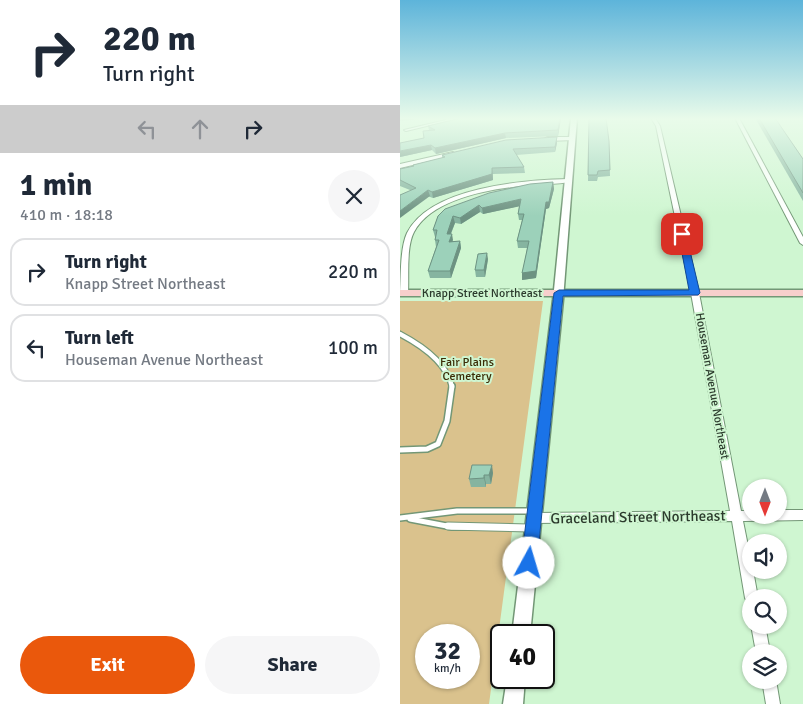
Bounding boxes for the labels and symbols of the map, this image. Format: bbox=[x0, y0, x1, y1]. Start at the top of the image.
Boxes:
pin bbox=[661, 213, 703, 255]
street label: Knapp Street Northeast bbox=[422, 286, 542, 301]
street label: Houseman Avenue Northeast bbox=[692, 312, 732, 460]
park label: Fair Plains Cemetery bbox=[440, 355, 494, 384]
north arrow bbox=[742, 479, 788, 524]
street label: Graceland Street Northeast bbox=[550, 506, 726, 528]
position arrow bbox=[502, 536, 554, 588]
speed limit sign: 40 bbox=[490, 624, 555, 689]

